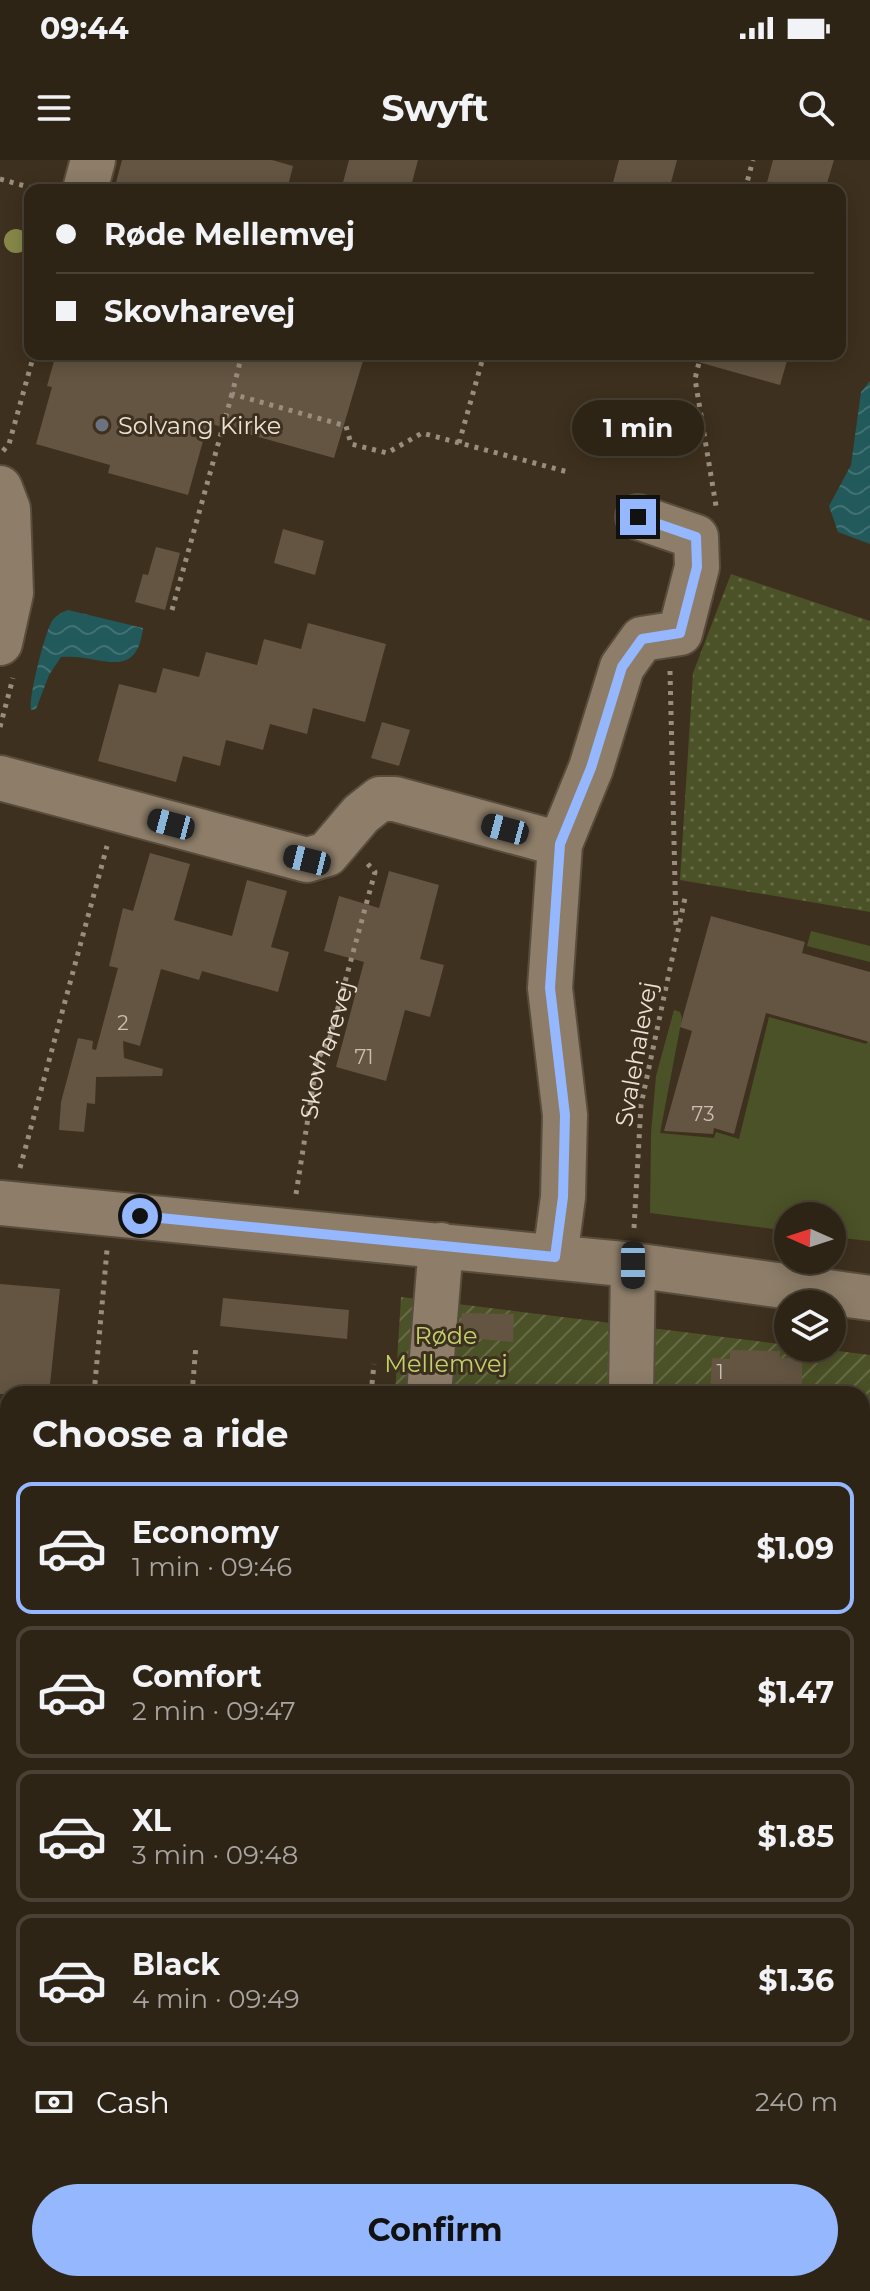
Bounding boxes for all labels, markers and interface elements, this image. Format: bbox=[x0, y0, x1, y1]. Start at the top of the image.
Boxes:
text: 09:44 bbox=[40, 10, 129, 47]
icon: menu bbox=[32, 86, 76, 130]
text: Swyft bbox=[382, 86, 488, 130]
icon: search bbox=[794, 86, 838, 130]
text: Røde Mellemvej bbox=[104, 216, 355, 253]
text: Skovharevej bbox=[104, 293, 295, 330]
callout: 1 min bbox=[572, 401, 704, 457]
place label: Solvang Kirke bbox=[118, 411, 281, 440]
text: 1 min bbox=[603, 412, 673, 444]
marker: Solvang Kirke bbox=[93, 416, 111, 434]
route end bbox=[620, 499, 656, 535]
car bbox=[145, 806, 197, 842]
car bbox=[479, 811, 531, 847]
car bbox=[281, 843, 333, 877]
street label: Skovharevej bbox=[294, 977, 359, 1121]
street label: Svalehalevej bbox=[609, 979, 663, 1129]
house number: 2 bbox=[117, 1011, 129, 1035]
house number: 71 bbox=[354, 1045, 374, 1069]
house number: 73 bbox=[692, 1102, 714, 1126]
route start bbox=[122, 1198, 158, 1234]
north arrow bbox=[774, 1202, 846, 1274]
map controls bbox=[774, 1202, 846, 1362]
car bbox=[621, 1241, 645, 1289]
button: layers bbox=[774, 1290, 846, 1362]
park label: Røde Mellemvej bbox=[384, 1321, 508, 1378]
house number: 1 bbox=[716, 1360, 724, 1384]
text: Choose a ride bbox=[32, 1412, 289, 1456]
icon: car bbox=[36, 1512, 108, 1584]
text: Economy bbox=[132, 1514, 279, 1551]
text: $1.09 bbox=[756, 1530, 834, 1567]
text: 1 min · 09:46 bbox=[132, 1551, 292, 1583]
icon: car bbox=[36, 1656, 108, 1728]
text: Comfort bbox=[132, 1658, 262, 1695]
text: $1.47 bbox=[758, 1674, 834, 1711]
text: 2 min · 09:47 bbox=[132, 1695, 296, 1727]
icon: car bbox=[36, 1800, 108, 1872]
text: XL bbox=[132, 1802, 171, 1839]
text: $1.85 bbox=[758, 1818, 834, 1855]
text: 3 min · 09:48 bbox=[132, 1839, 298, 1871]
icon: car bbox=[36, 1944, 108, 2016]
text: Black bbox=[132, 1946, 220, 1983]
text: $1.36 bbox=[758, 1962, 834, 1999]
text: 4 min · 09:49 bbox=[132, 1983, 300, 2015]
icon: cash bbox=[32, 2080, 76, 2124]
text: Cash bbox=[96, 2084, 170, 2121]
text: 240 m bbox=[755, 2086, 838, 2118]
button: Confirm bbox=[32, 2184, 838, 2276]

